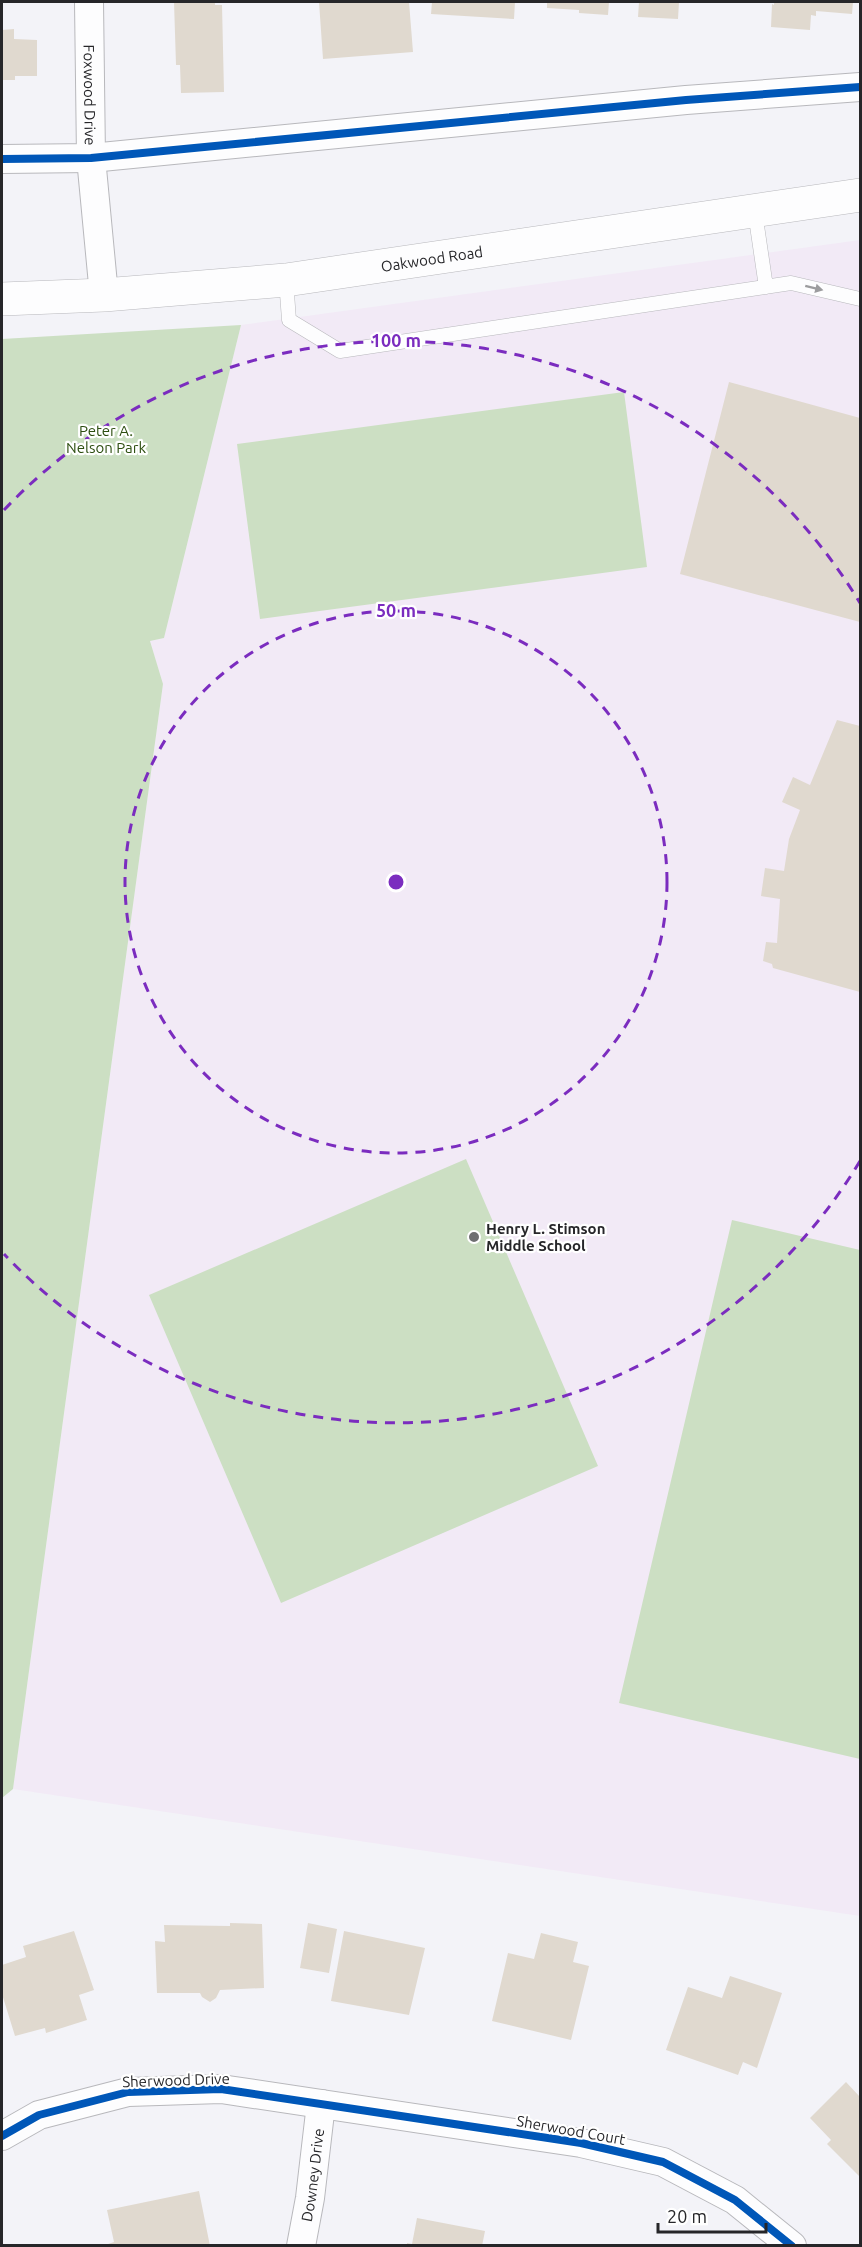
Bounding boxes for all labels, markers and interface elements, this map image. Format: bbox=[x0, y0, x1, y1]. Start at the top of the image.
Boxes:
street label: Foxwood Drive bbox=[81, 44, 99, 146]
street label: Oakwood Road bbox=[380, 242, 484, 274]
one-way arrow bbox=[804, 283, 823, 293]
text: 100 m bbox=[371, 330, 421, 350]
park label: Peter A. Nelson Park bbox=[66, 422, 146, 456]
text: 50 m bbox=[376, 600, 416, 620]
centre of rings bbox=[386, 872, 406, 892]
place label: Henry L. Stimson Middle School bbox=[486, 1220, 605, 1254]
marker: Henry L. Stimson Middle School bbox=[467, 1230, 481, 1244]
street label: Sherwood Drive bbox=[122, 2070, 230, 2090]
street label: Sherwood Court bbox=[515, 2112, 627, 2148]
street label: Downey Drive bbox=[297, 2127, 327, 2223]
scale bar bbox=[658, 2196, 766, 2234]
text: 20 m bbox=[667, 2206, 707, 2226]

